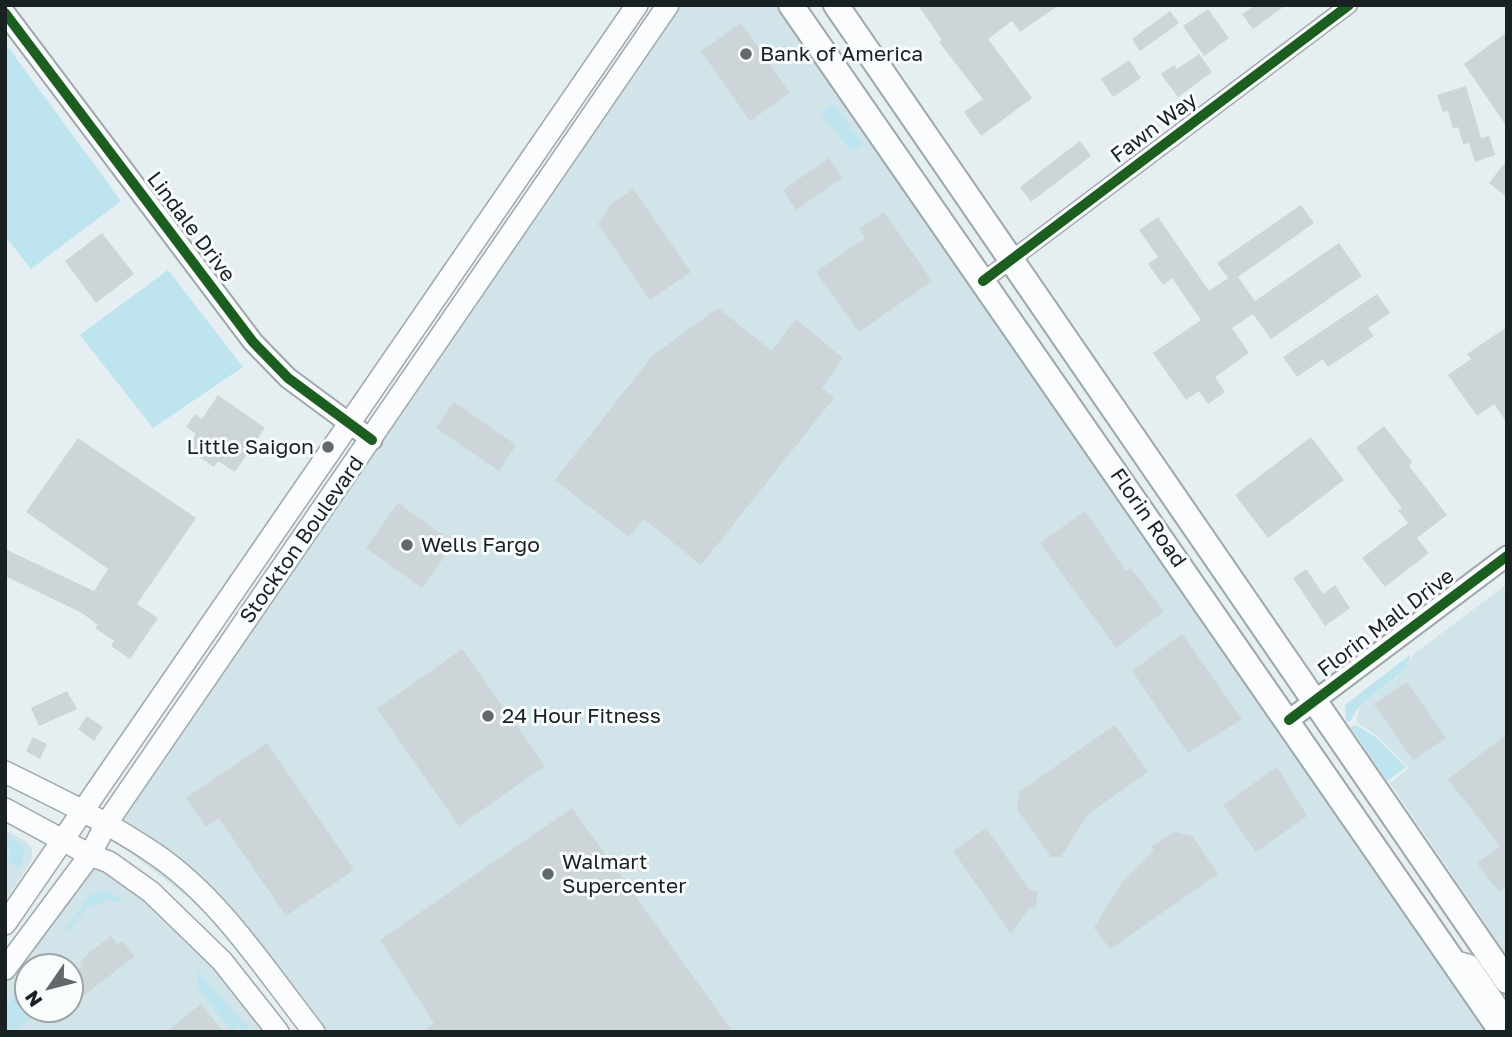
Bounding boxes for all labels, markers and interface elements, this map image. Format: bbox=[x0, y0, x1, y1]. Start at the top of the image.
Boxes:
place label: Bank of America bbox=[760, 41, 923, 67]
marker: Bank of America bbox=[738, 46, 754, 62]
street label: Fawn Way bbox=[1106, 87, 1202, 169]
street label: Lindale Drive bbox=[141, 167, 241, 287]
place label: Little Saigon bbox=[187, 434, 314, 460]
marker: Little Saigon bbox=[320, 439, 336, 455]
street label: Stockton Boulevard bbox=[235, 451, 369, 629]
street label: Florin Road bbox=[1105, 464, 1191, 572]
place label: Wells Fargo bbox=[421, 532, 540, 558]
marker: Wells Fargo bbox=[399, 537, 415, 553]
street label: Florin Mall Drive bbox=[1313, 564, 1459, 682]
place label: 24 Hour Fitness bbox=[502, 703, 661, 729]
marker: 24 Hour Fitness bbox=[480, 708, 496, 724]
place label: Walmart Supercenter bbox=[562, 849, 686, 899]
marker: Walmart Supercenter bbox=[540, 866, 556, 882]
north arrow bbox=[14, 953, 84, 1023]
text: N bbox=[19, 987, 47, 1012]

